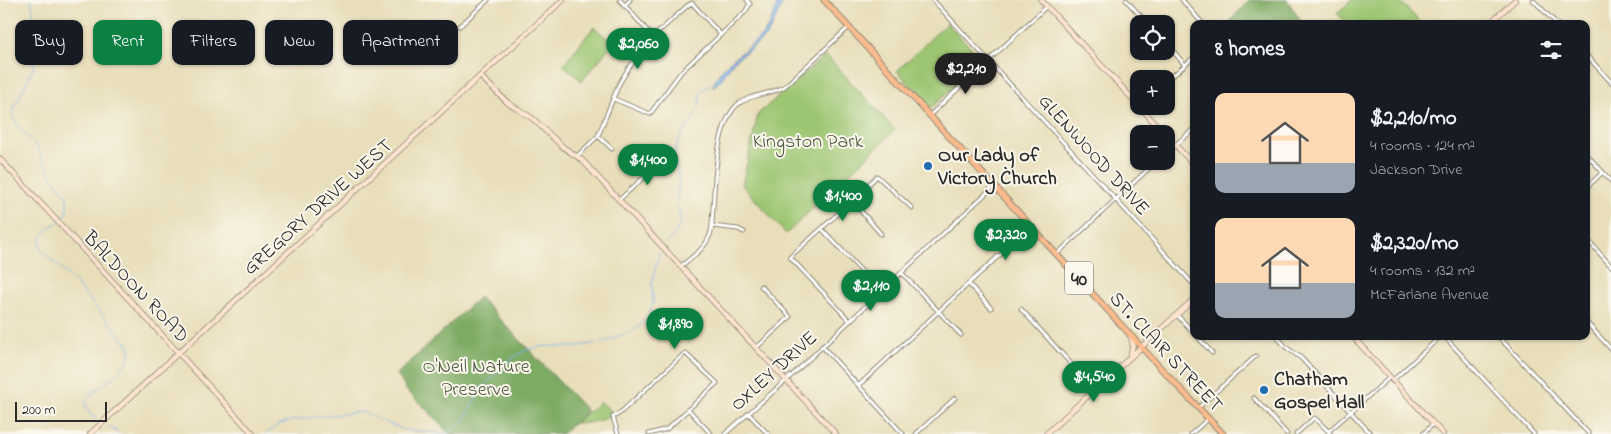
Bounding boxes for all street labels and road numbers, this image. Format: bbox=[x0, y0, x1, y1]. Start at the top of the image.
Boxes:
street label: GLENWOOD DRIVE bbox=[1031, 88, 1156, 223]
street label: GREGORY DRIVE WEST bbox=[237, 133, 400, 283]
street label: BALDOON ROAD bbox=[75, 224, 195, 350]
road number: 40 bbox=[1065, 262, 1093, 294]
street label: ST. CLAIR STREET bbox=[1101, 286, 1229, 420]
street label: OXLEY DRIVE bbox=[725, 325, 825, 419]

